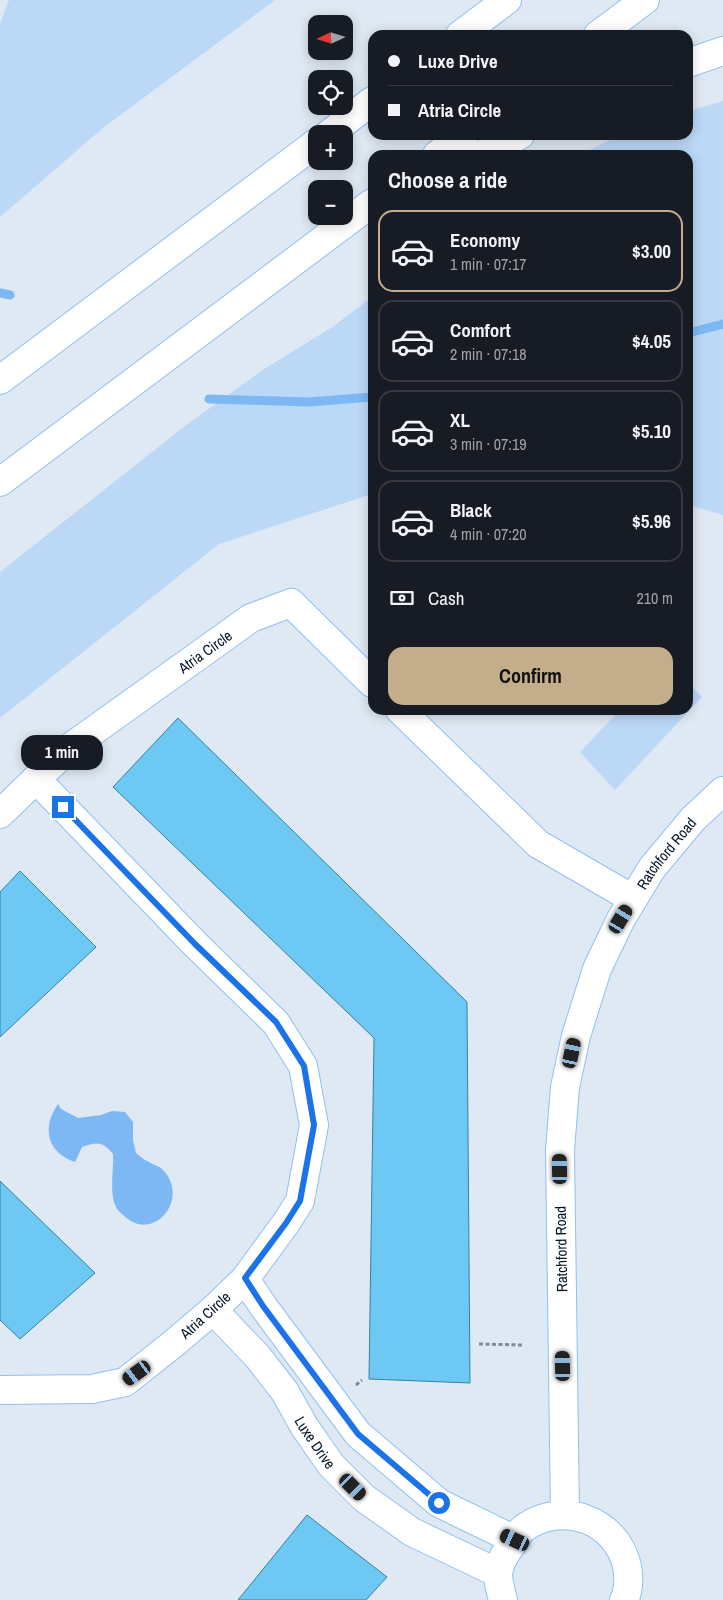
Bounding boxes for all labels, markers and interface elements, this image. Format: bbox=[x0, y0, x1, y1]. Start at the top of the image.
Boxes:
north arrow bbox=[308, 15, 352, 60]
map controls bbox=[308, 15, 353, 225]
text: Luxe Drive bbox=[418, 48, 498, 74]
button: locate bbox=[308, 70, 353, 115]
text: Atria Circle bbox=[418, 97, 501, 123]
button: + bbox=[308, 125, 353, 170]
text: Choose a ride bbox=[388, 165, 507, 195]
button: − bbox=[308, 180, 353, 225]
text: Economy bbox=[450, 227, 520, 253]
icon: car bbox=[390, 229, 435, 274]
text: $3.00 bbox=[632, 238, 671, 264]
text: 1 min · 07:17 bbox=[450, 253, 527, 275]
text: Comfort bbox=[450, 317, 511, 343]
icon: car bbox=[390, 319, 435, 364]
text: $4.05 bbox=[632, 328, 671, 354]
text: 2 min · 07:18 bbox=[450, 343, 527, 365]
text: XL bbox=[450, 407, 470, 433]
icon: car bbox=[390, 409, 435, 454]
text: $5.10 bbox=[632, 418, 671, 444]
text: 3 min · 07:19 bbox=[450, 433, 527, 455]
text: Black bbox=[450, 497, 492, 523]
icon: car bbox=[390, 499, 435, 544]
text: $5.96 bbox=[632, 508, 671, 534]
text: 4 min · 07:20 bbox=[450, 523, 527, 545]
icon: cash bbox=[388, 584, 416, 612]
text: Cash bbox=[428, 585, 464, 611]
text: 210 m bbox=[637, 587, 673, 609]
street label: Atria Circle bbox=[173, 625, 236, 678]
button: Confirm bbox=[388, 647, 673, 705]
callout: 1 min bbox=[22, 734, 104, 770]
text: 1 min bbox=[45, 741, 79, 763]
route end bbox=[52, 796, 74, 818]
street label: Ratchford Road bbox=[631, 813, 701, 893]
car bbox=[606, 902, 635, 936]
car bbox=[561, 1037, 582, 1069]
car bbox=[552, 1154, 567, 1184]
street label: Ratchford Road bbox=[550, 1206, 572, 1292]
street label: Atria Circle bbox=[174, 1287, 235, 1344]
car bbox=[555, 1351, 570, 1381]
car bbox=[120, 1358, 153, 1388]
street label: Luxe Drive bbox=[290, 1412, 341, 1473]
car bbox=[337, 1471, 368, 1503]
route start bbox=[428, 1492, 450, 1514]
car bbox=[498, 1527, 531, 1553]

